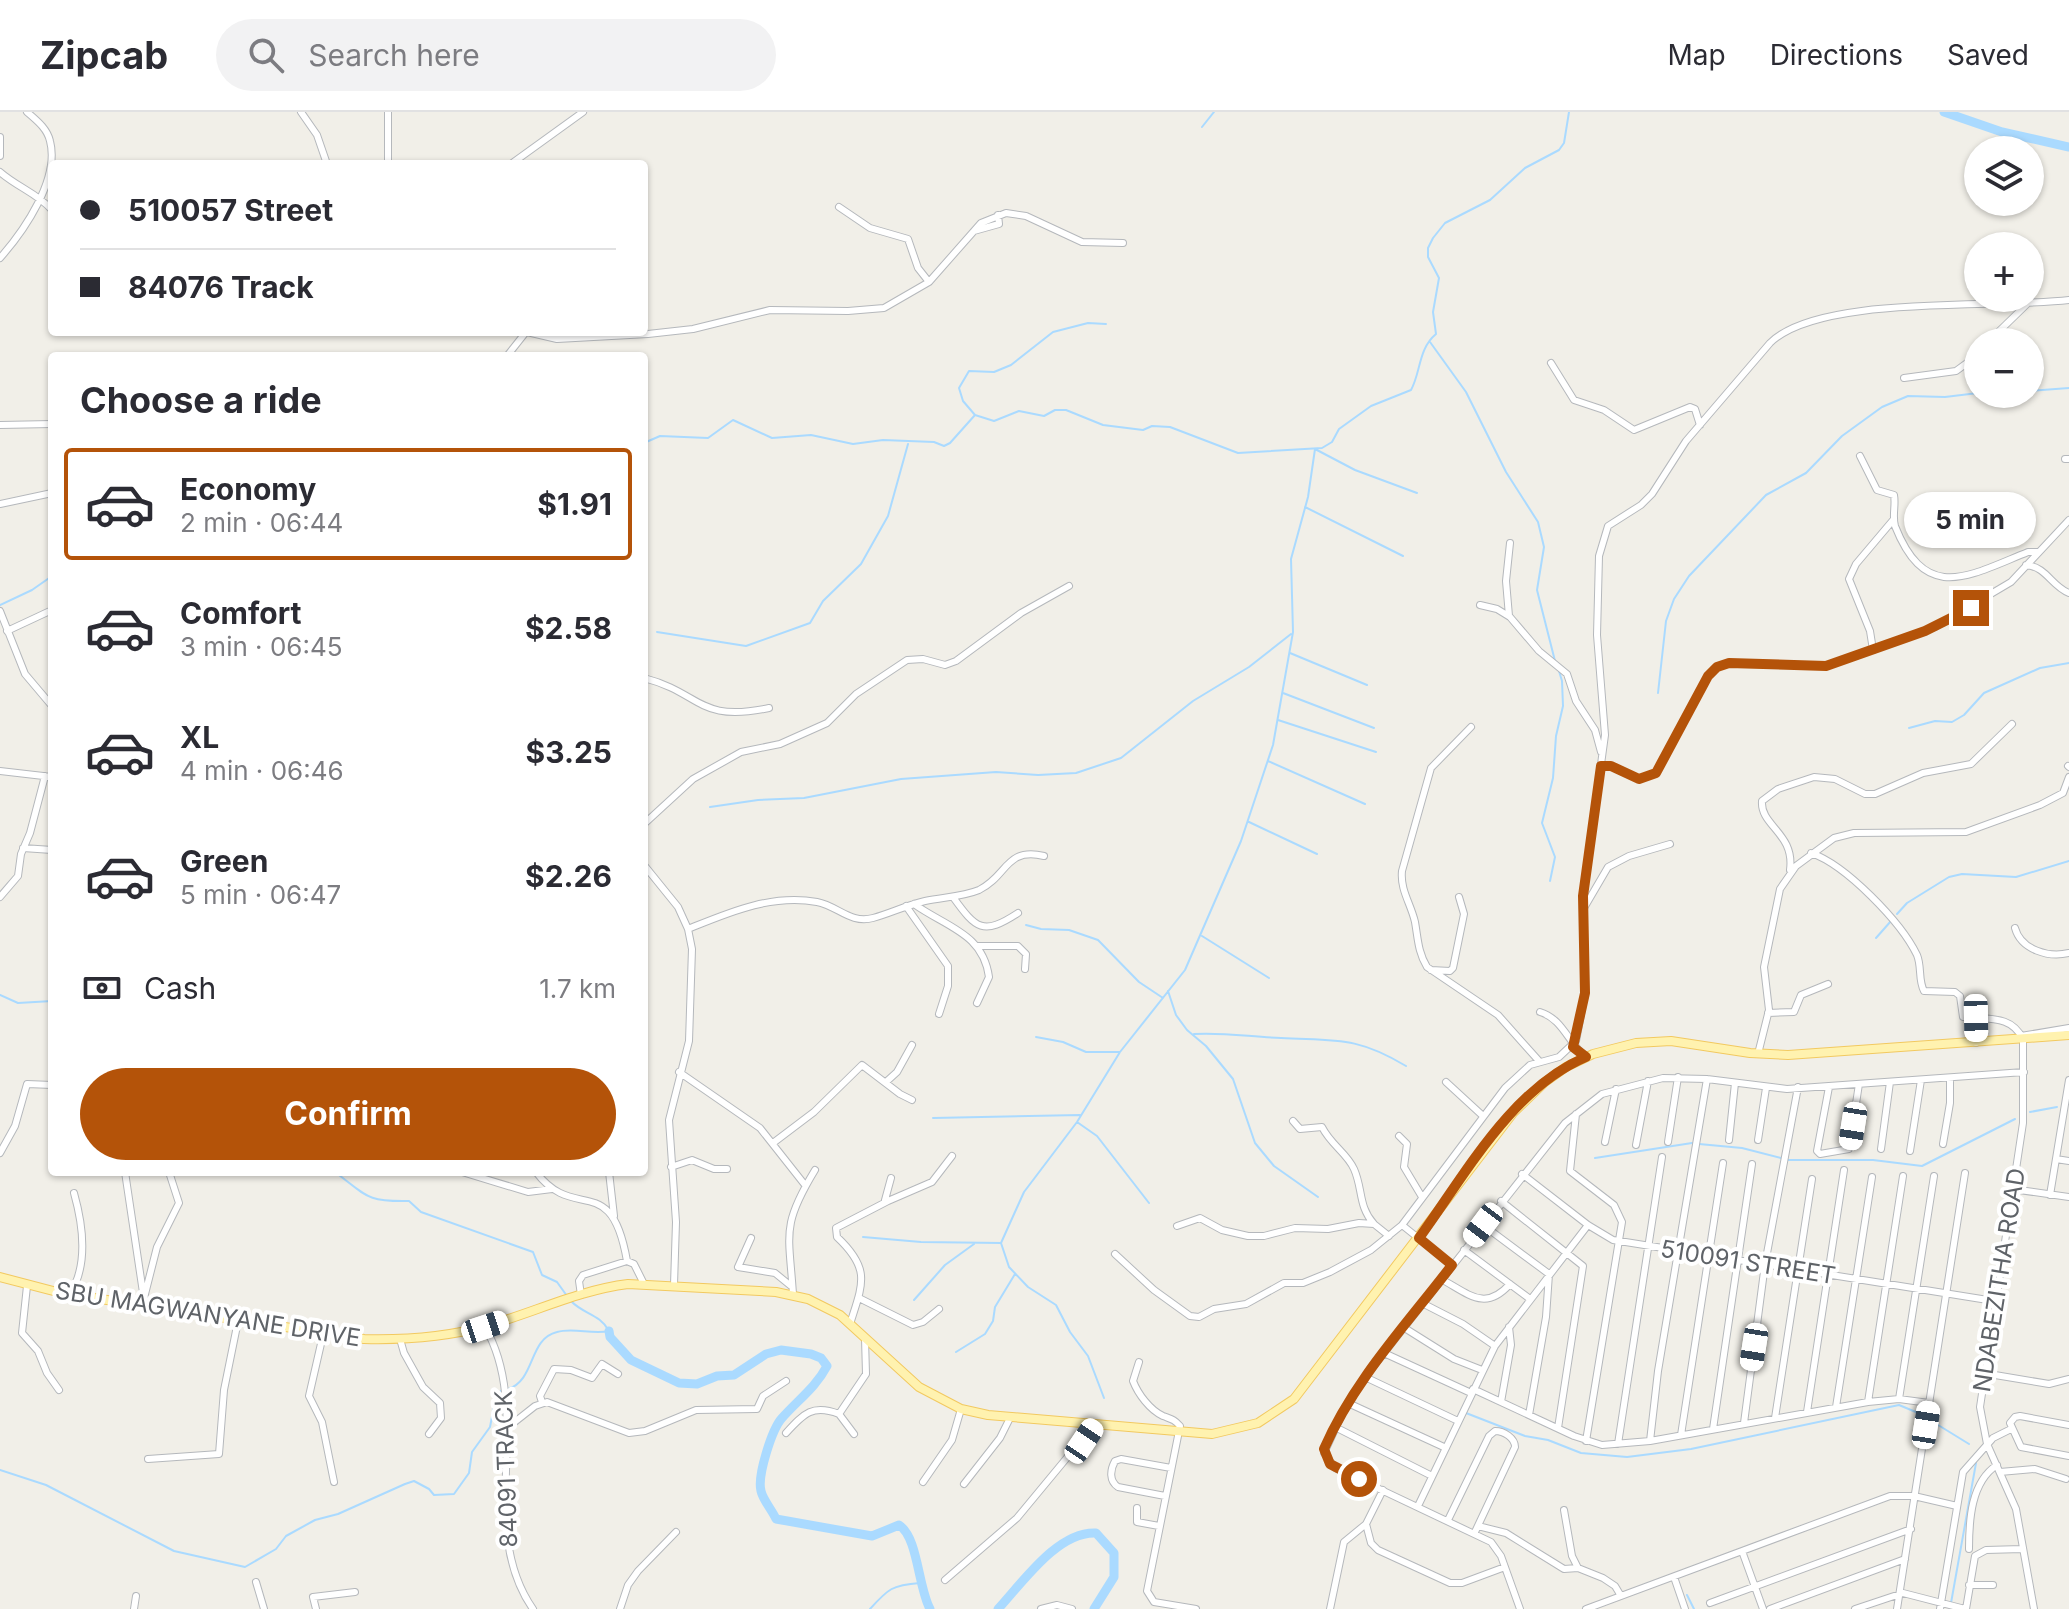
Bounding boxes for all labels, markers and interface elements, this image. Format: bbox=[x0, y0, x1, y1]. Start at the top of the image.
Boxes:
search box bbox=[216, 19, 776, 91]
text: Zipcab bbox=[40, 32, 168, 78]
icon: search bbox=[244, 33, 288, 77]
text: Search here bbox=[308, 37, 480, 73]
text: Map bbox=[1667, 38, 1726, 72]
text: Directions bbox=[1770, 38, 1903, 72]
text: Saved bbox=[1947, 38, 2029, 72]
map controls bbox=[1964, 136, 2044, 408]
button: layers bbox=[1964, 136, 2044, 216]
text: 510057 Street bbox=[128, 192, 333, 228]
button: + bbox=[1964, 232, 2044, 312]
text: 84076 Track bbox=[128, 269, 314, 305]
button: − bbox=[1964, 328, 2044, 408]
text: Choose a ride bbox=[80, 378, 322, 422]
icon: car bbox=[84, 468, 156, 540]
text: Economy bbox=[180, 471, 316, 507]
text: $1.91 bbox=[537, 486, 612, 522]
callout: 5 min bbox=[1905, 492, 2037, 548]
text: 5 min bbox=[1935, 504, 2005, 535]
text: 2 min · 06:44 bbox=[180, 507, 343, 538]
route end bbox=[1953, 590, 1989, 626]
icon: car bbox=[84, 592, 156, 664]
text: Comfort bbox=[180, 595, 301, 631]
text: $2.58 bbox=[525, 610, 612, 646]
text: 3 min · 06:45 bbox=[180, 631, 343, 662]
icon: car bbox=[84, 716, 156, 788]
text: XL bbox=[180, 719, 219, 755]
text: $3.25 bbox=[526, 734, 612, 770]
text: 4 min · 06:46 bbox=[180, 755, 344, 786]
icon: car bbox=[84, 840, 156, 912]
text: Green bbox=[180, 843, 268, 879]
text: $2.26 bbox=[525, 858, 612, 894]
text: 5 min · 06:47 bbox=[180, 879, 341, 910]
icon: cash bbox=[80, 966, 124, 1010]
text: Cash bbox=[144, 970, 216, 1006]
text: 1.7 km bbox=[539, 973, 616, 1004]
car bbox=[1964, 994, 1988, 1042]
button: Confirm bbox=[80, 1068, 616, 1160]
car bbox=[1837, 1100, 1869, 1152]
street label: NDABEZITHA ROAD bbox=[1967, 1166, 2031, 1394]
car bbox=[1459, 1199, 1507, 1251]
street label: 510091 STREET bbox=[1658, 1234, 1838, 1290]
street label: SBU MAGWANYANE DRIVE bbox=[53, 1276, 363, 1352]
car bbox=[458, 1308, 512, 1346]
car bbox=[1738, 1321, 1770, 1373]
street label: 84091 TRACK bbox=[489, 1390, 523, 1548]
car bbox=[1910, 1399, 1942, 1451]
car bbox=[1061, 1414, 1107, 1468]
route start bbox=[1341, 1461, 1377, 1497]

